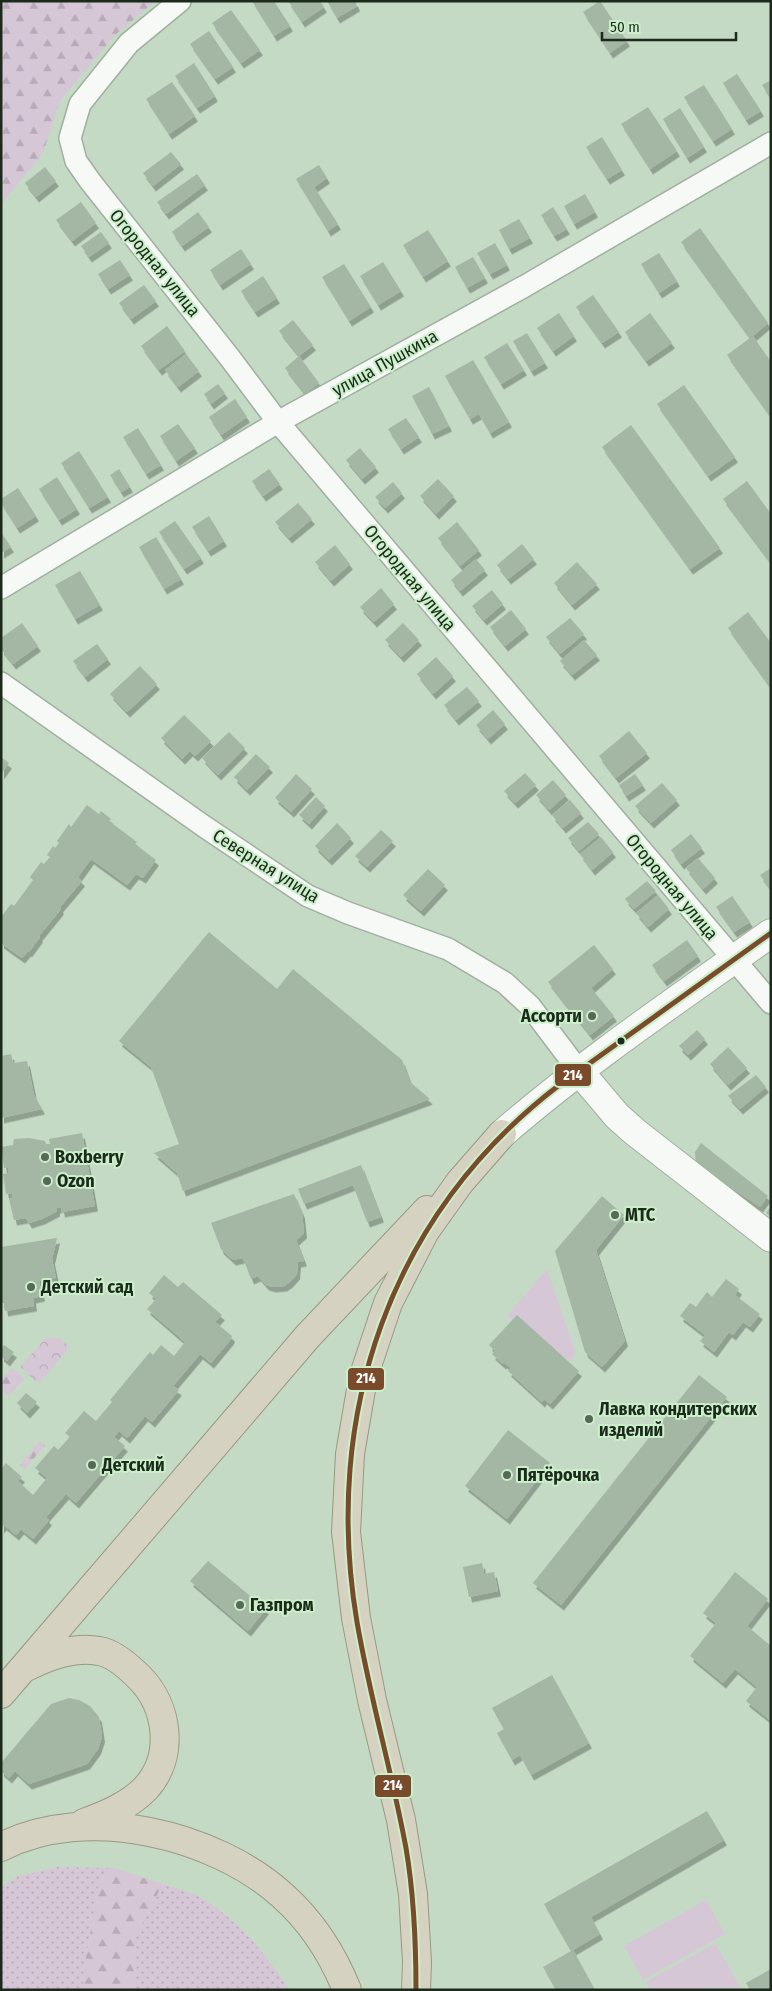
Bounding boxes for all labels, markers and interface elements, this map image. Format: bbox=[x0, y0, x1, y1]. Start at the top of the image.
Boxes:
scale bar bbox=[602, 10, 736, 42]
text: 50 m bbox=[610, 18, 640, 36]
street label: Огородная улица bbox=[105, 205, 205, 321]
street label: улица Пушкина bbox=[328, 325, 442, 401]
street label: Огородная улица bbox=[359, 520, 461, 636]
street label: Северная улица bbox=[209, 824, 324, 908]
street label: Огородная улица bbox=[621, 829, 723, 945]
place label: Ассорти bbox=[520, 1005, 582, 1027]
marker: Ассорти bbox=[586, 1010, 598, 1022]
unlabelled marker bbox=[616, 1036, 626, 1046]
line badge: 214 bbox=[554, 1063, 592, 1087]
text: 214 bbox=[562, 1067, 583, 1084]
place label: Boxberry bbox=[55, 1146, 124, 1168]
marker: Boxberry bbox=[39, 1151, 51, 1163]
place label: Ozon bbox=[57, 1170, 95, 1192]
marker: Ozon bbox=[41, 1175, 53, 1187]
place label: МТС bbox=[625, 1204, 656, 1226]
marker: МТС bbox=[609, 1209, 621, 1221]
place label: Детский сад bbox=[40, 1276, 133, 1298]
marker: Детский сад bbox=[25, 1281, 37, 1293]
line badge: 214 bbox=[347, 1367, 385, 1391]
text: 214 bbox=[355, 1370, 376, 1387]
place label: Лавка кондитерских изделий bbox=[599, 1398, 758, 1441]
marker: Лавка кондитерских изделий bbox=[583, 1413, 595, 1425]
place label: Детский bbox=[101, 1454, 165, 1476]
marker: Детский bbox=[86, 1459, 98, 1471]
place label: Пятёрочка bbox=[517, 1464, 599, 1486]
marker: Пятёрочка bbox=[501, 1469, 513, 1481]
place label: Газпром bbox=[250, 1594, 314, 1616]
marker: Газпром bbox=[234, 1599, 246, 1611]
line badge: 214 bbox=[374, 1774, 412, 1798]
text: 214 bbox=[382, 1777, 403, 1794]

